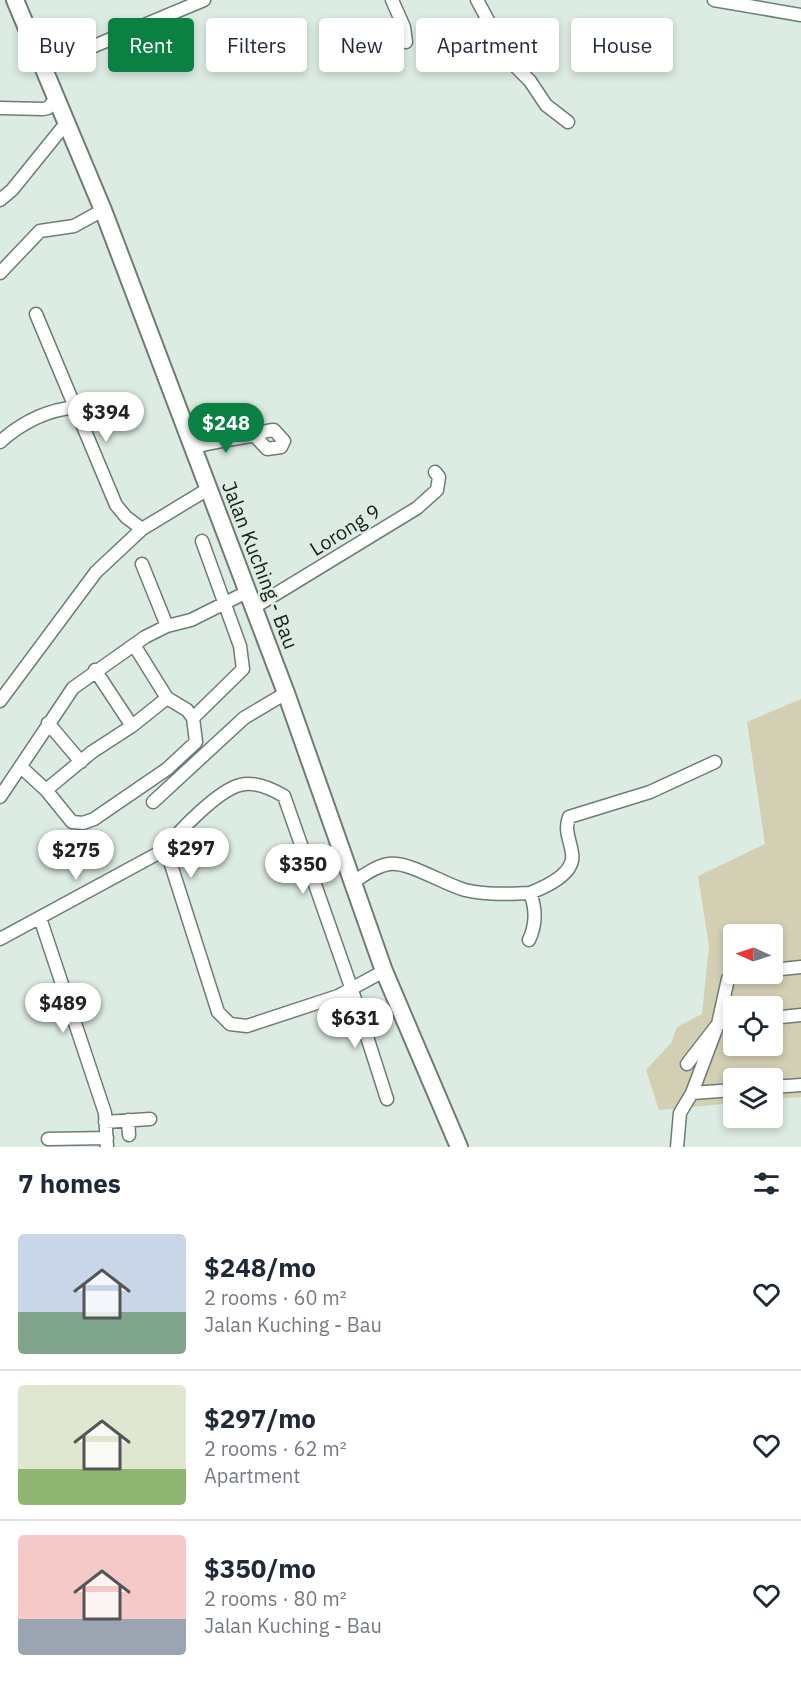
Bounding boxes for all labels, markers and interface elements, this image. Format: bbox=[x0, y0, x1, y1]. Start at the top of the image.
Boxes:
chip: Buy bbox=[18, 18, 96, 72]
chip: Rent bbox=[108, 18, 194, 72]
chip: Filters bbox=[206, 18, 307, 72]
chip: New bbox=[319, 18, 404, 72]
chip: Apartment bbox=[416, 18, 559, 72]
chip: House bbox=[571, 18, 673, 72]
pin: $394 bbox=[70, 392, 142, 443]
text: $394 bbox=[82, 398, 130, 425]
pin: $248 bbox=[190, 403, 262, 454]
text: $248 bbox=[202, 409, 250, 436]
street label: Jalan Kuching - Bau bbox=[216, 477, 305, 653]
street label: Lorong 9 bbox=[304, 497, 385, 562]
pin: $297 bbox=[155, 828, 227, 879]
pin: $275 bbox=[40, 830, 112, 881]
text: $297 bbox=[167, 834, 215, 861]
text: $275 bbox=[52, 836, 100, 863]
pin: $350 bbox=[267, 844, 339, 895]
text: $350 bbox=[279, 850, 327, 877]
north arrow bbox=[723, 924, 783, 984]
map controls bbox=[723, 924, 783, 1128]
pin: $489 bbox=[27, 983, 99, 1034]
text: $489 bbox=[39, 989, 87, 1016]
button: locate bbox=[723, 996, 783, 1056]
pin: $631 bbox=[319, 998, 391, 1049]
text: $631 bbox=[331, 1004, 379, 1031]
button: layers bbox=[723, 1068, 783, 1128]
text: 7 homes bbox=[18, 1166, 121, 1200]
icon: filters bbox=[750, 1167, 783, 1200]
text: $248/mo bbox=[204, 1250, 316, 1284]
icon: home bbox=[66, 1258, 138, 1330]
icon: heart bbox=[750, 1278, 783, 1311]
text: 2 rooms · 60 m² bbox=[204, 1284, 347, 1311]
text: Jalan Kuching - Bau bbox=[204, 1311, 382, 1338]
text: $297/mo bbox=[204, 1401, 316, 1435]
icon: home bbox=[66, 1409, 138, 1481]
icon: heart bbox=[750, 1429, 783, 1462]
text: 2 rooms · 62 m² bbox=[204, 1435, 347, 1462]
text: Apartment bbox=[204, 1462, 300, 1489]
text: $350/mo bbox=[204, 1551, 316, 1585]
icon: home bbox=[66, 1559, 138, 1631]
icon: heart bbox=[750, 1579, 783, 1612]
text: 2 rooms · 80 m² bbox=[204, 1585, 347, 1612]
text: Jalan Kuching - Bau bbox=[204, 1612, 382, 1639]

